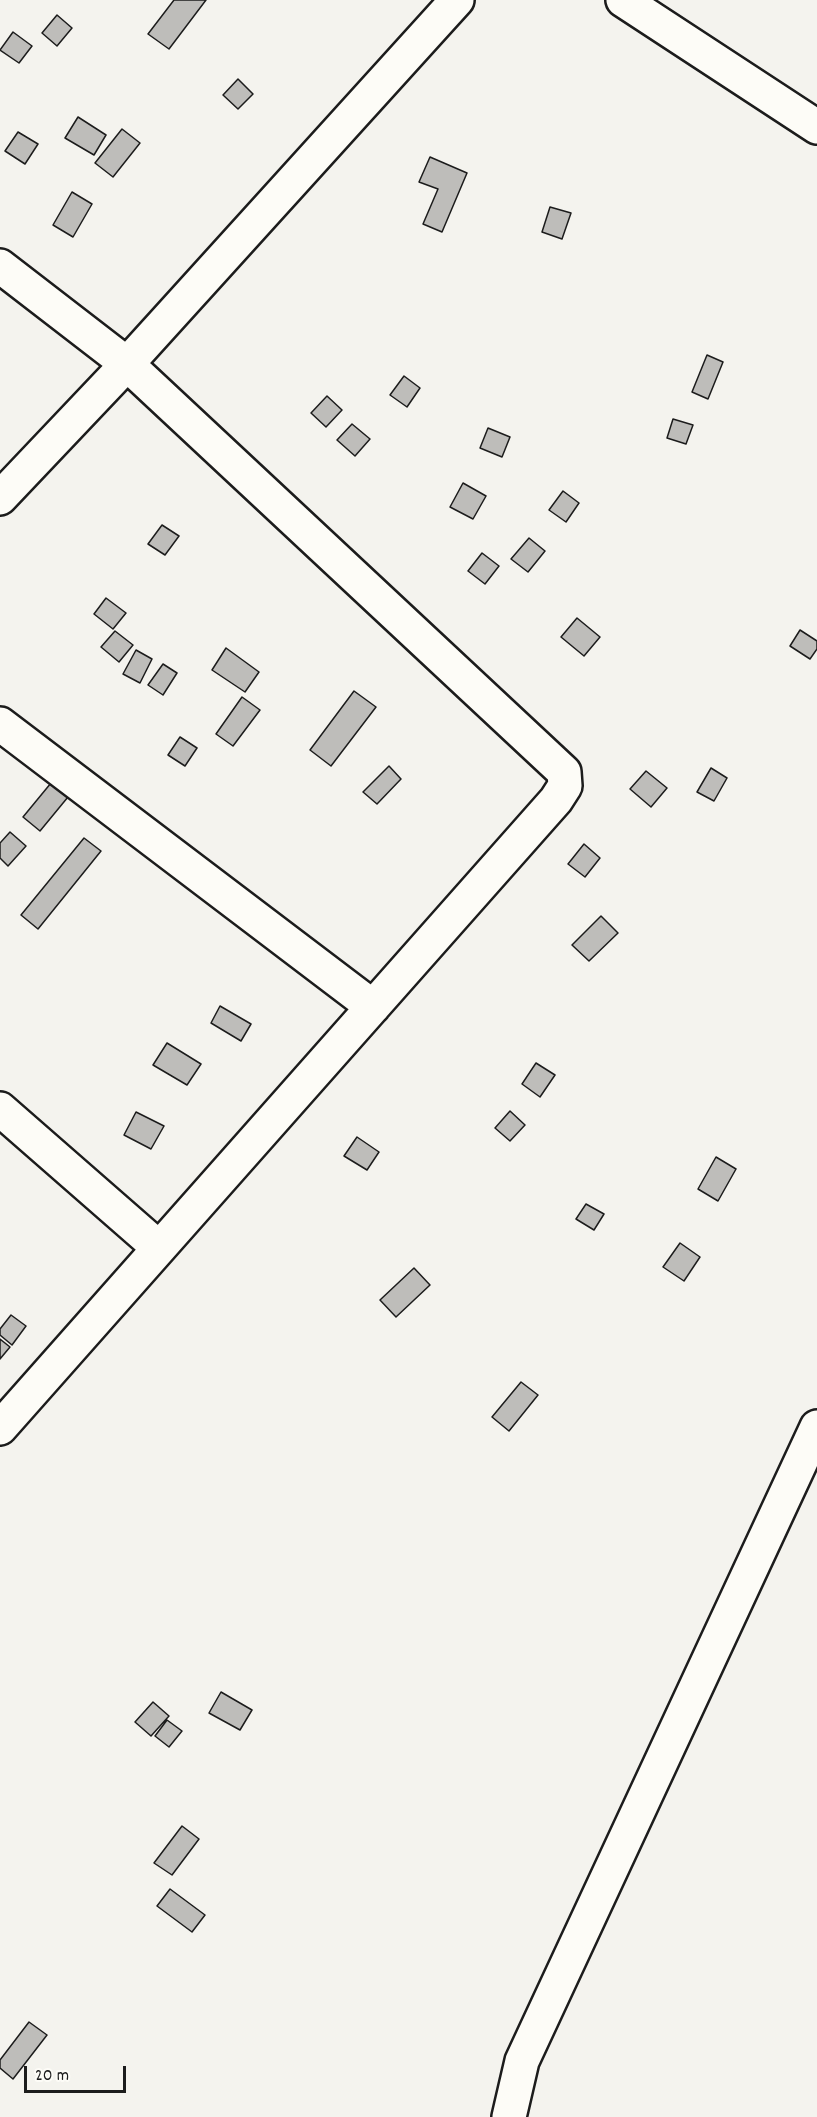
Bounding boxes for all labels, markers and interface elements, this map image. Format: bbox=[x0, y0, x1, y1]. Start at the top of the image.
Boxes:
scale bar bbox=[27, 2054, 129, 2092]
text: 20 m bbox=[35, 2064, 69, 2089]

